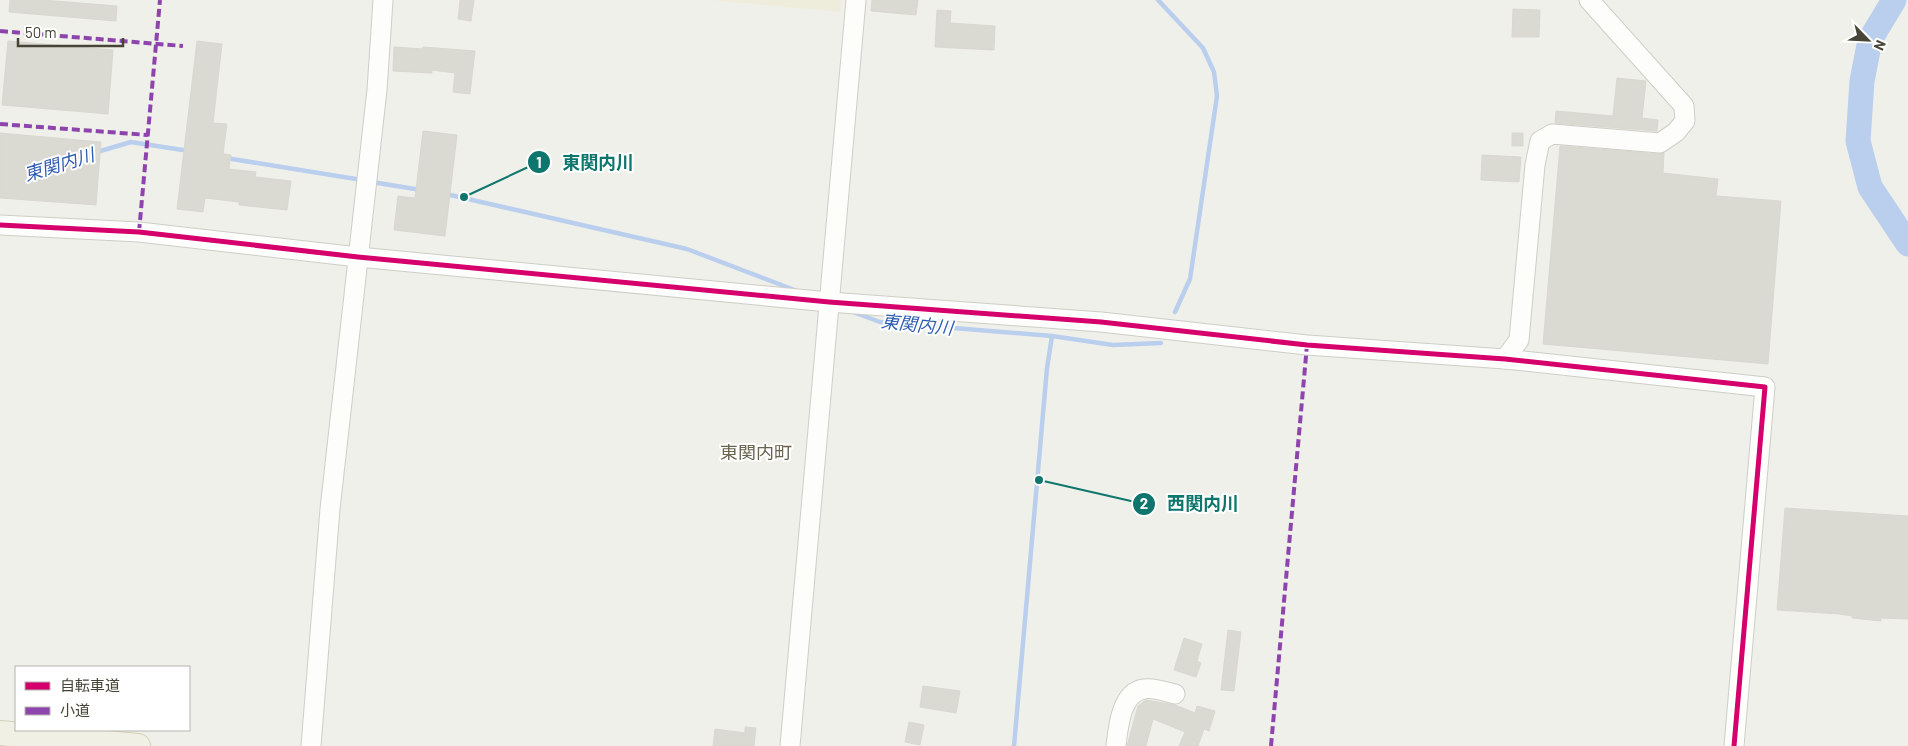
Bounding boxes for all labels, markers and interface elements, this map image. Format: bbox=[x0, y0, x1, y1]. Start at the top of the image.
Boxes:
scale bar bbox=[18, 15, 122, 47]
north arrow bbox=[1843, 15, 1893, 65]
text: 50 m bbox=[25, 23, 57, 41]
text: N bbox=[1871, 38, 1890, 53]
water label: 東関内川 bbox=[21, 142, 99, 185]
callout: 東関内川 bbox=[527, 146, 644, 179]
text: 東関内川 bbox=[562, 151, 634, 173]
text: 1 bbox=[536, 153, 542, 171]
water label: 東関内川 bbox=[880, 309, 956, 339]
district label: 東関内町 bbox=[720, 441, 792, 463]
callout: 西関内川 bbox=[1132, 487, 1249, 520]
text: 西関内川 bbox=[1167, 492, 1239, 514]
text: 2 bbox=[1140, 494, 1148, 512]
legend bbox=[15, 666, 190, 731]
text: 自転車道 bbox=[60, 676, 120, 694]
text: 小道 bbox=[60, 701, 90, 719]

